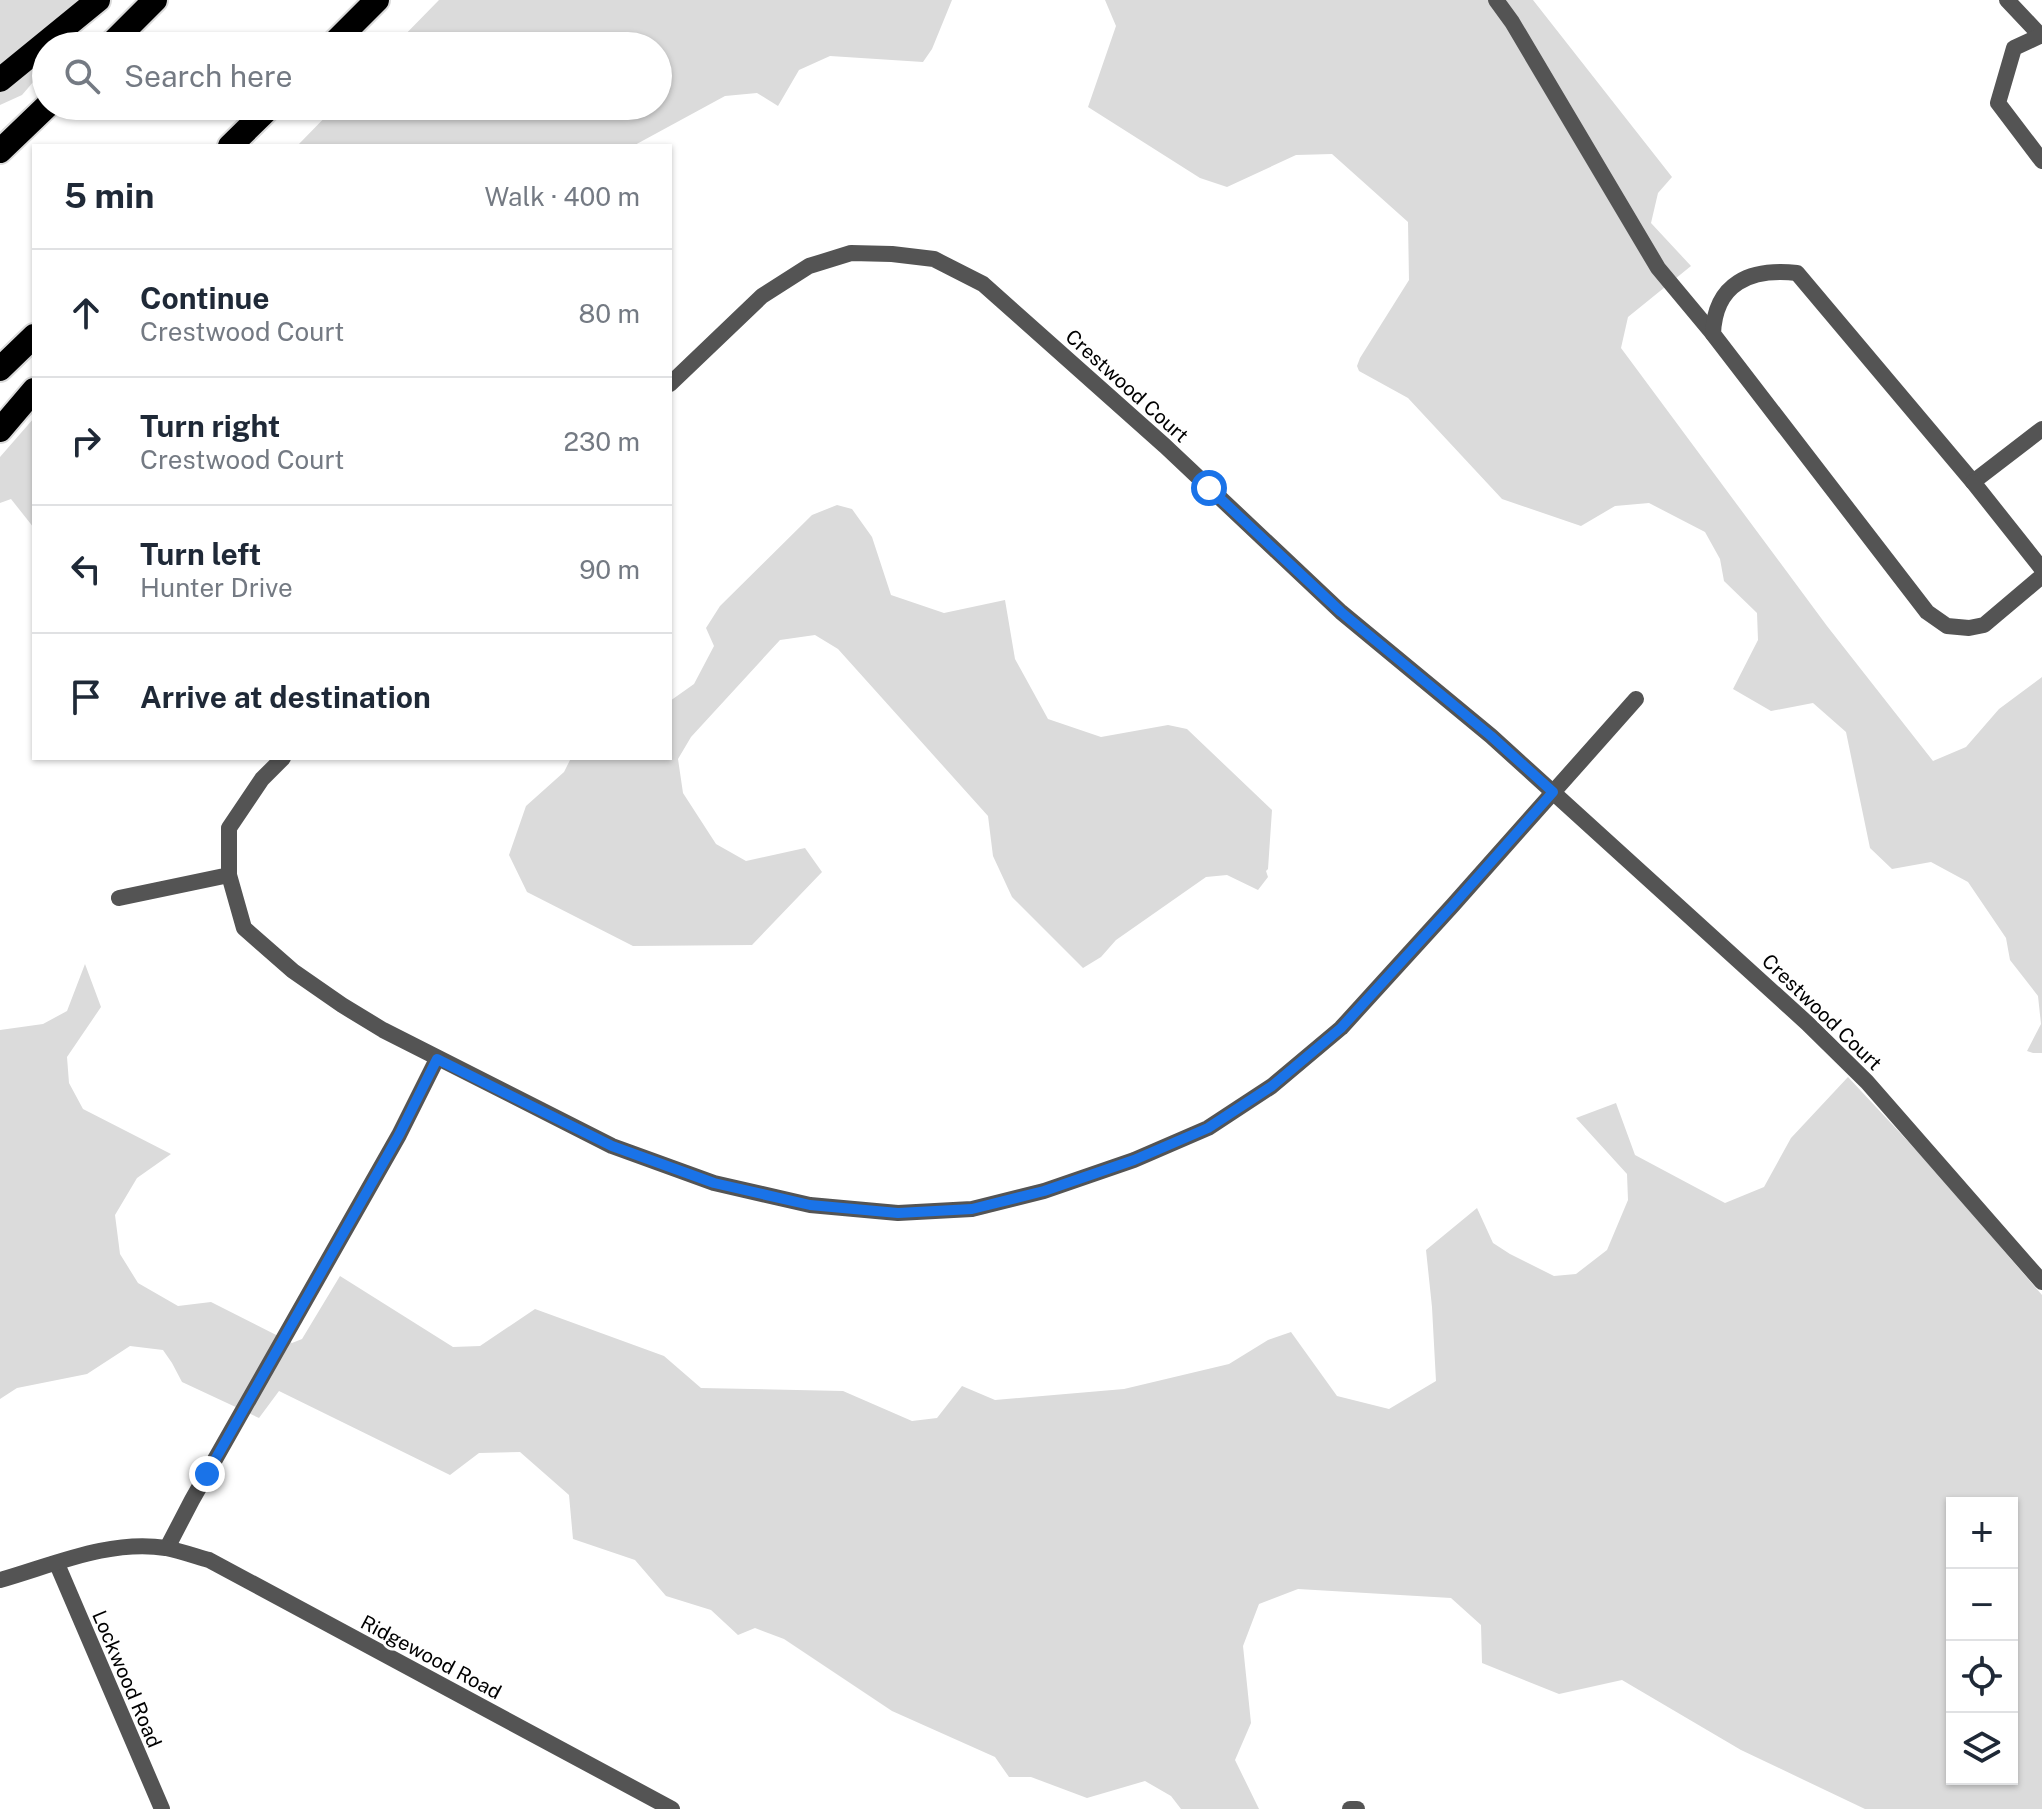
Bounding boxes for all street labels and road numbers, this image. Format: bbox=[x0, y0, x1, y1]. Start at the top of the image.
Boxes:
street label: Crestwood Court bbox=[1061, 324, 1193, 448]
street label: Crestwood Court bbox=[1757, 949, 1887, 1075]
street label: Lockwood Road bbox=[87, 1607, 167, 1751]
street label: Ridgewood Road bbox=[357, 1610, 505, 1704]

